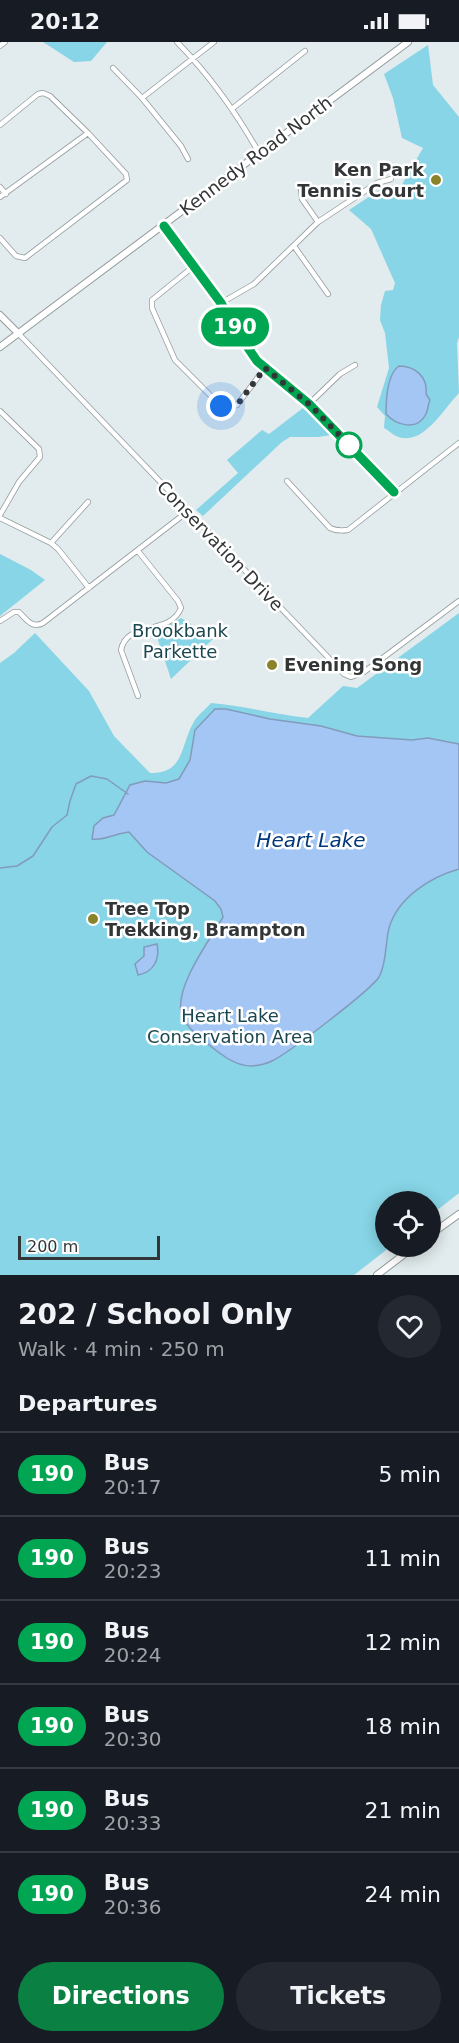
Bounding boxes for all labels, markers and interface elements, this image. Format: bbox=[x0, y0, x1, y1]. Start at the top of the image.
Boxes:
text: 20:12 bbox=[30, 9, 100, 34]
street label: Kennedy Road North bbox=[176, 92, 336, 220]
place label: Ken Park Tennis Court bbox=[297, 159, 425, 201]
marker: Ken Park Tennis Court bbox=[429, 173, 443, 187]
line badge: 190 bbox=[200, 308, 270, 346]
text: 190 bbox=[213, 315, 257, 339]
your location bbox=[206, 391, 236, 421]
unlabelled marker bbox=[336, 432, 362, 458]
street label: Conservation Drive bbox=[153, 476, 288, 615]
park label: Brookbank Parkette bbox=[132, 620, 229, 662]
place label: Evening Song bbox=[284, 654, 422, 675]
marker: Evening Song bbox=[265, 658, 279, 672]
water label: Heart Lake bbox=[256, 828, 366, 852]
place label: Tree Top Trekking, Brampton bbox=[105, 898, 305, 940]
marker: Tree Top Trekking, Brampton bbox=[86, 912, 100, 926]
park label: Heart Lake Conservation Area bbox=[147, 1005, 313, 1047]
map controls bbox=[375, 1191, 441, 1257]
button: locate bbox=[375, 1191, 441, 1257]
scale bar bbox=[18, 1233, 160, 1260]
text: 200 m bbox=[27, 1237, 78, 1256]
button: heart bbox=[378, 1295, 441, 1358]
text: 202 / School Only bbox=[18, 1298, 292, 1331]
text: Walk · 4 min · 250 m bbox=[18, 1337, 225, 1361]
text: Departures bbox=[18, 1391, 158, 1416]
text: Bus bbox=[104, 1450, 149, 1475]
text: 190 bbox=[30, 1462, 74, 1486]
text: 5 min bbox=[379, 1462, 441, 1487]
text: 20:17 bbox=[104, 1475, 161, 1499]
text: Bus bbox=[104, 1534, 149, 1559]
text: 190 bbox=[30, 1546, 74, 1570]
text: 11 min bbox=[365, 1546, 441, 1571]
text: 20:23 bbox=[104, 1559, 161, 1583]
text: Bus bbox=[104, 1618, 149, 1643]
text: 190 bbox=[30, 1630, 74, 1654]
text: 12 min bbox=[365, 1630, 441, 1655]
text: 20:24 bbox=[104, 1643, 161, 1667]
text: Bus bbox=[104, 1702, 149, 1727]
text: 190 bbox=[30, 1714, 74, 1738]
text: 18 min bbox=[365, 1714, 441, 1739]
text: 20:30 bbox=[104, 1727, 161, 1751]
text: Bus bbox=[104, 1786, 149, 1811]
text: 190 bbox=[30, 1798, 74, 1822]
text: 21 min bbox=[365, 1798, 441, 1823]
text: 20:33 bbox=[104, 1811, 161, 1835]
text: Bus bbox=[104, 1870, 149, 1895]
text: 190 bbox=[30, 1882, 74, 1906]
text: 24 min bbox=[365, 1882, 441, 1907]
text: 20:36 bbox=[104, 1895, 161, 1919]
button: Directions bbox=[18, 1962, 224, 2031]
button: Tickets bbox=[236, 1962, 441, 2031]

